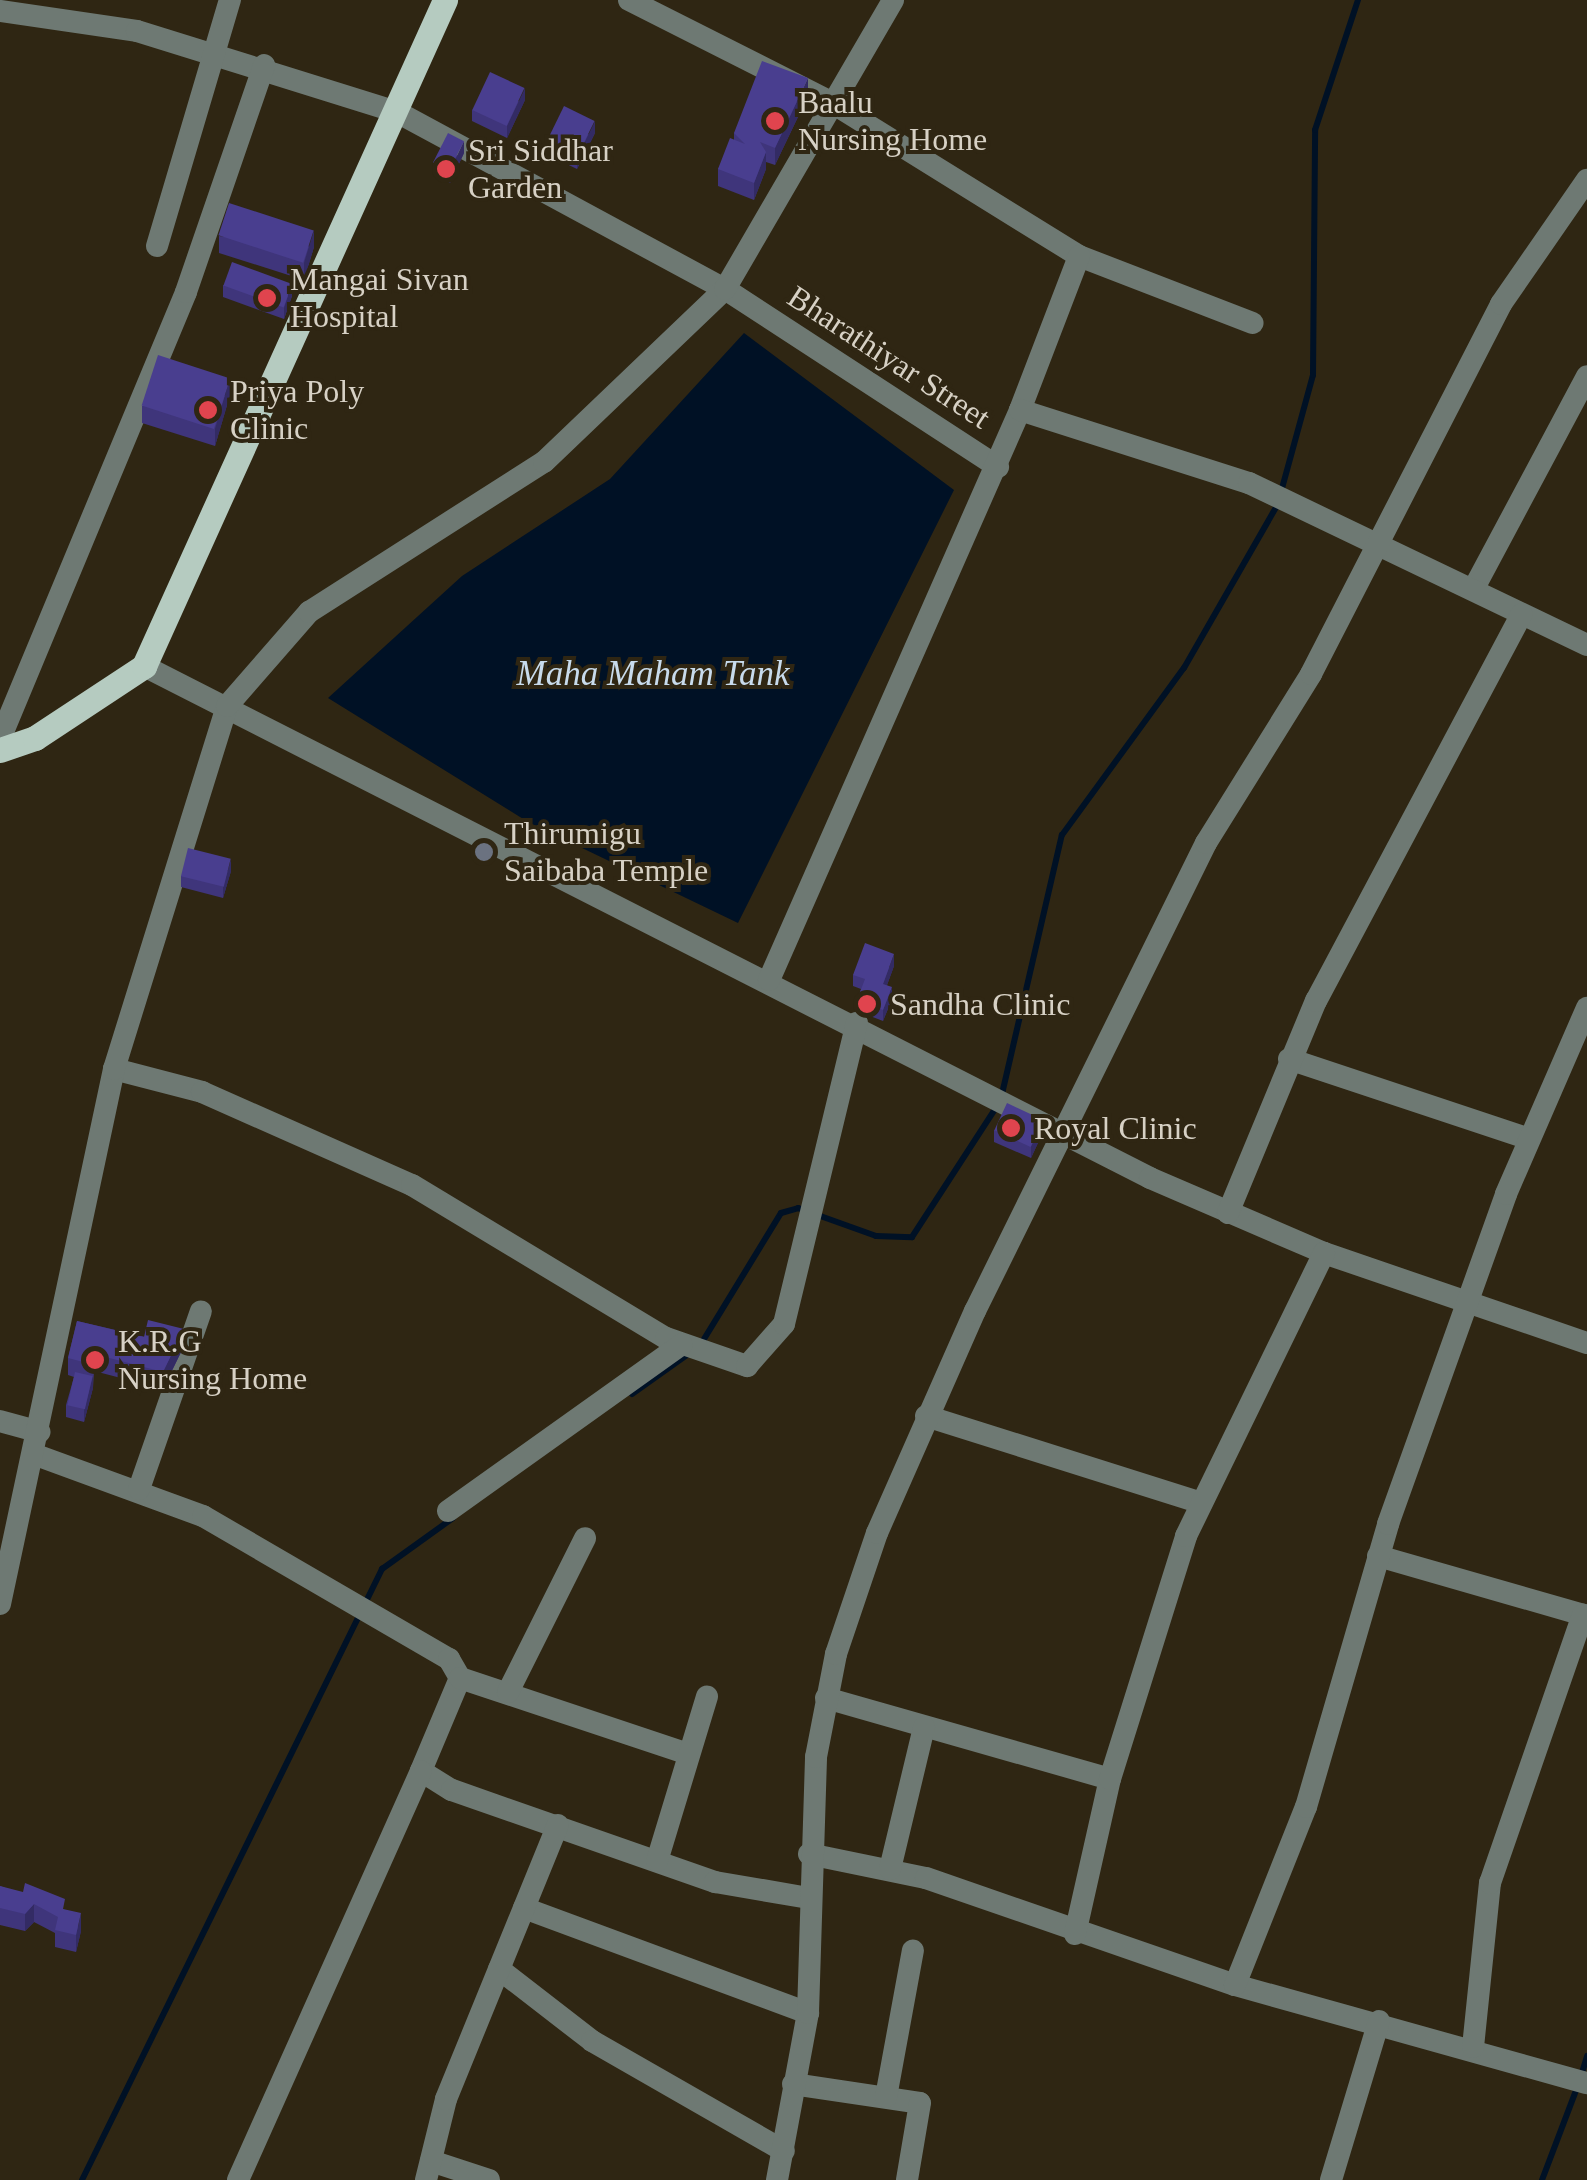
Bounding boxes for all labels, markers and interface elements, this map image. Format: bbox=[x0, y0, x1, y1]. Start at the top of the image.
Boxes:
place label: Baalu Nursing Home bbox=[798, 84, 987, 159]
marker: Baalu Nursing Home bbox=[762, 108, 788, 134]
place label: Sri Siddhar Garden bbox=[468, 132, 613, 207]
marker: Sri Siddhar Garden bbox=[433, 156, 459, 182]
place label: Mangai Sivan Hospital bbox=[290, 261, 469, 336]
street label: Bharathiyar Street bbox=[781, 277, 997, 437]
marker: Mangai Sivan Hospital bbox=[254, 285, 280, 311]
place label: Priya Poly Clinic bbox=[230, 373, 364, 448]
marker: Priya Poly Clinic bbox=[195, 397, 221, 423]
water label: Maha Maham Tank bbox=[517, 653, 789, 695]
place label: Thirumigu Saibaba Temple bbox=[504, 815, 709, 890]
marker: Thirumigu Saibaba Temple bbox=[473, 841, 495, 863]
place label: Sandha Clinic bbox=[890, 985, 1070, 1023]
marker: Sandha Clinic bbox=[854, 991, 880, 1017]
place label: Royal Clinic bbox=[1034, 1109, 1197, 1147]
marker: Royal Clinic bbox=[998, 1115, 1024, 1141]
place label: K.R.G Nursing Home bbox=[118, 1323, 307, 1398]
marker: K.R.G Nursing Home bbox=[82, 1347, 108, 1373]

